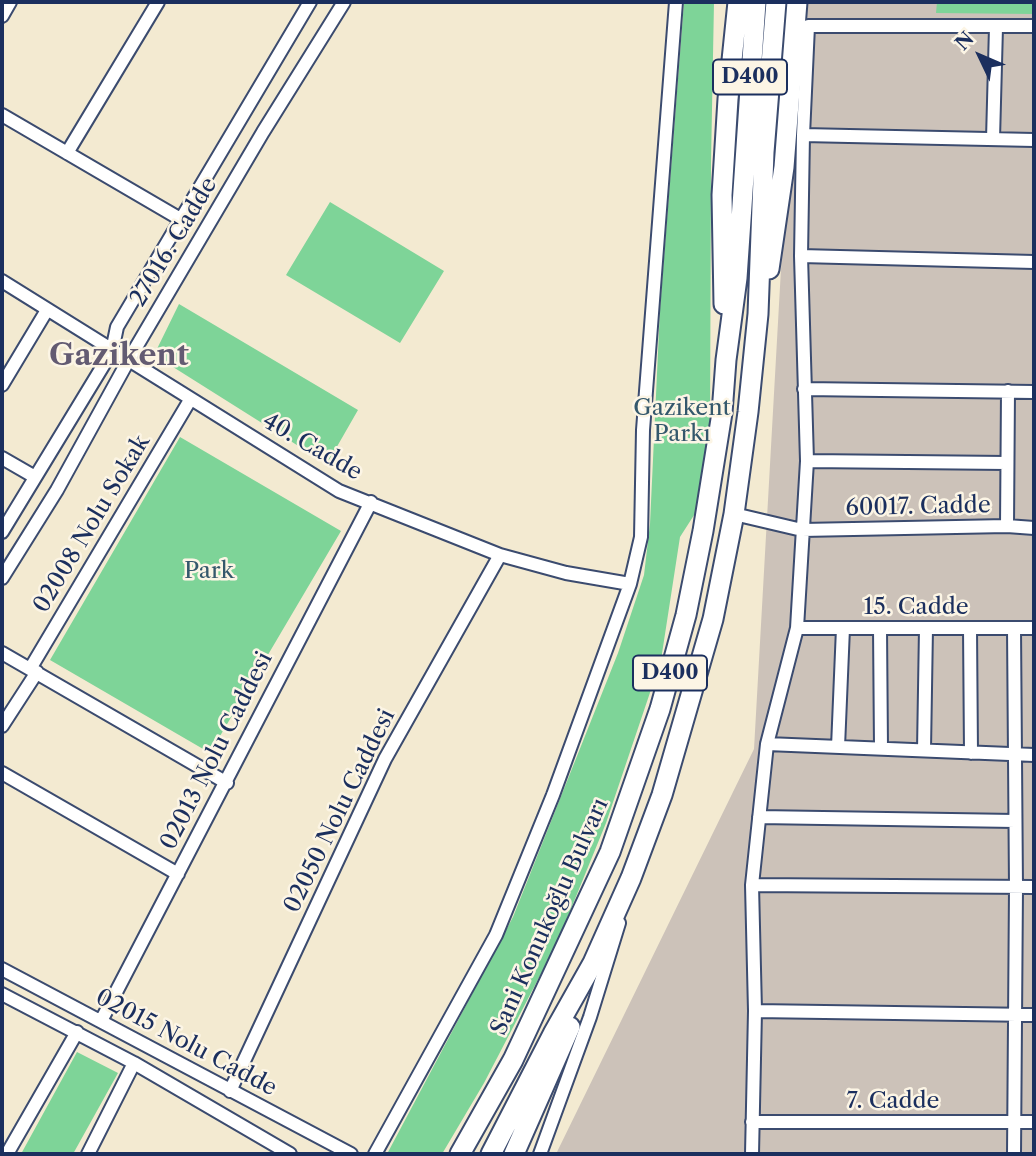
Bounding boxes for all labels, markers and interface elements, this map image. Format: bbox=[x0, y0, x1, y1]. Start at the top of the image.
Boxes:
north arrow bbox=[945, 21, 1015, 91]
text: N bbox=[951, 27, 979, 55]
road number: D400 bbox=[713, 60, 787, 94]
street label: 27016. Cadde bbox=[125, 173, 223, 311]
district label: Gazikent bbox=[49, 338, 189, 374]
park label: Gazikent Parkı bbox=[633, 394, 731, 448]
street label: 40. Cadde bbox=[257, 407, 367, 487]
street label: 02008 Nolu Sokak bbox=[28, 430, 156, 618]
street label: 60017. Cadde bbox=[845, 492, 991, 522]
park label: Park bbox=[184, 557, 234, 585]
street label: 15. Cadde bbox=[863, 593, 969, 621]
street label: 02013 Nolu Caddesi bbox=[155, 647, 279, 855]
road number: D400 bbox=[633, 656, 707, 690]
street label: 02050 Nolu Caddesi bbox=[279, 705, 401, 917]
street label: Sani Konukoğlu Bulvarı bbox=[485, 794, 615, 1040]
street label: 02015 Nolu Cadde bbox=[91, 984, 281, 1102]
street label: 7. Cadde bbox=[846, 1087, 940, 1115]

